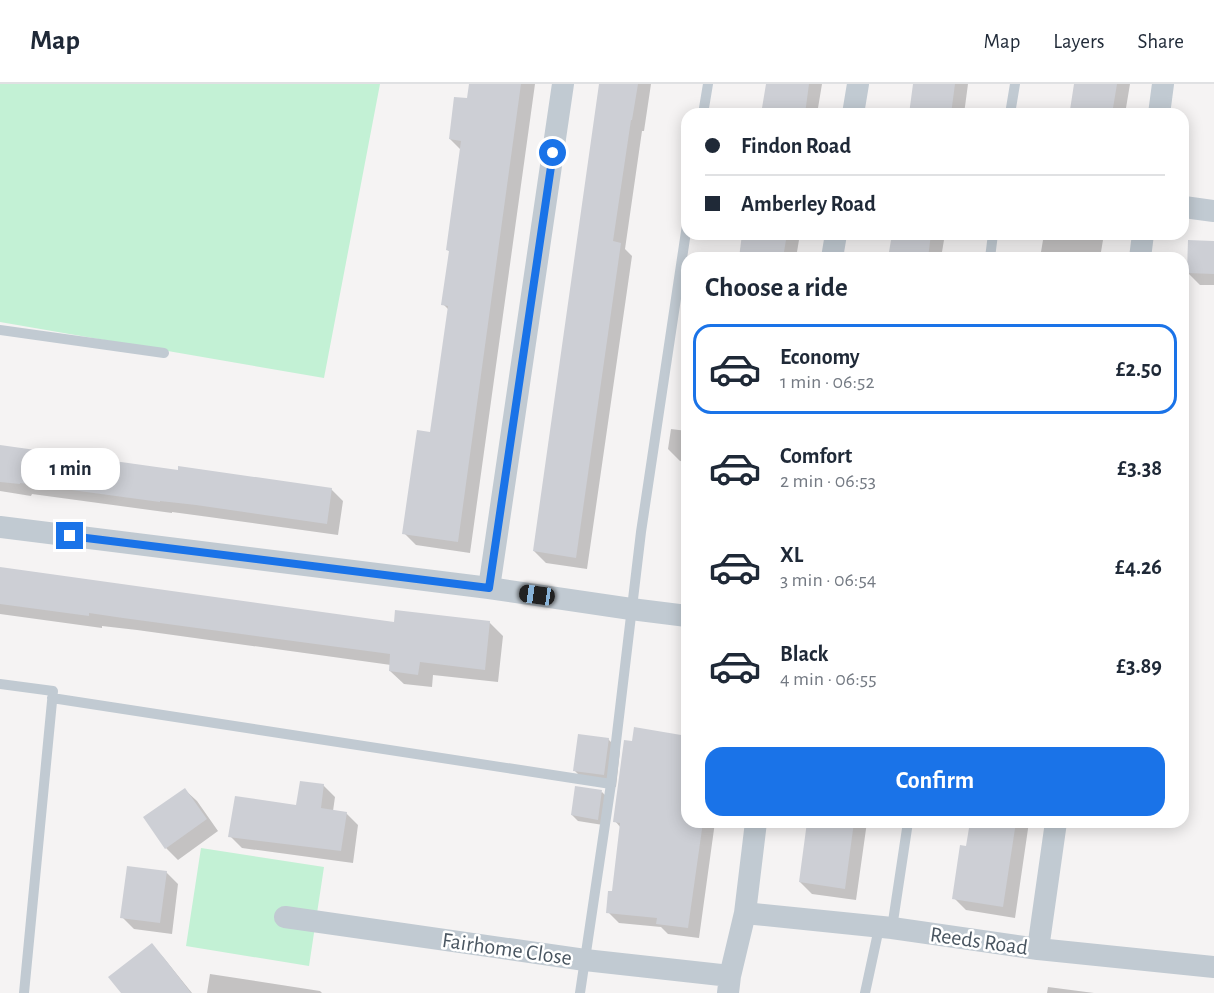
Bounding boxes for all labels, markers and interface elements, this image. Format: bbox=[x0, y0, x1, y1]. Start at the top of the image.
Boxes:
text: Map bbox=[30, 27, 80, 55]
text: Map bbox=[984, 31, 1020, 52]
text: Layers bbox=[1053, 31, 1104, 52]
text: Share bbox=[1137, 31, 1184, 52]
text: Findon Road bbox=[741, 135, 851, 157]
route start bbox=[539, 139, 566, 166]
text: Amberley Road bbox=[741, 193, 876, 215]
text: Choose a ride bbox=[705, 274, 848, 301]
icon: car bbox=[708, 342, 762, 396]
text: Economy bbox=[780, 346, 860, 368]
text: £2.50 bbox=[1116, 358, 1162, 380]
text: 1 min · 06:52 bbox=[780, 372, 875, 392]
icon: car bbox=[708, 441, 762, 495]
text: Comfort bbox=[780, 445, 852, 467]
callout: 1 min bbox=[20, 449, 119, 491]
text: £3.38 bbox=[1117, 457, 1162, 479]
text: 1 min bbox=[49, 459, 92, 479]
text: 2 min · 06:53 bbox=[780, 471, 876, 491]
route end bbox=[56, 522, 83, 549]
icon: car bbox=[708, 540, 762, 594]
text: XL bbox=[780, 544, 803, 566]
text: £4.26 bbox=[1115, 556, 1162, 578]
text: 3 min · 06:54 bbox=[780, 570, 876, 590]
car bbox=[518, 584, 556, 606]
icon: car bbox=[708, 639, 762, 693]
text: Black bbox=[780, 643, 828, 665]
text: £3.89 bbox=[1116, 655, 1162, 677]
text: 4 min · 06:55 bbox=[780, 669, 877, 689]
button: Confirm bbox=[705, 747, 1165, 816]
street label: Reeds Road bbox=[929, 923, 1029, 959]
street label: Fairhome Close bbox=[441, 929, 573, 969]

